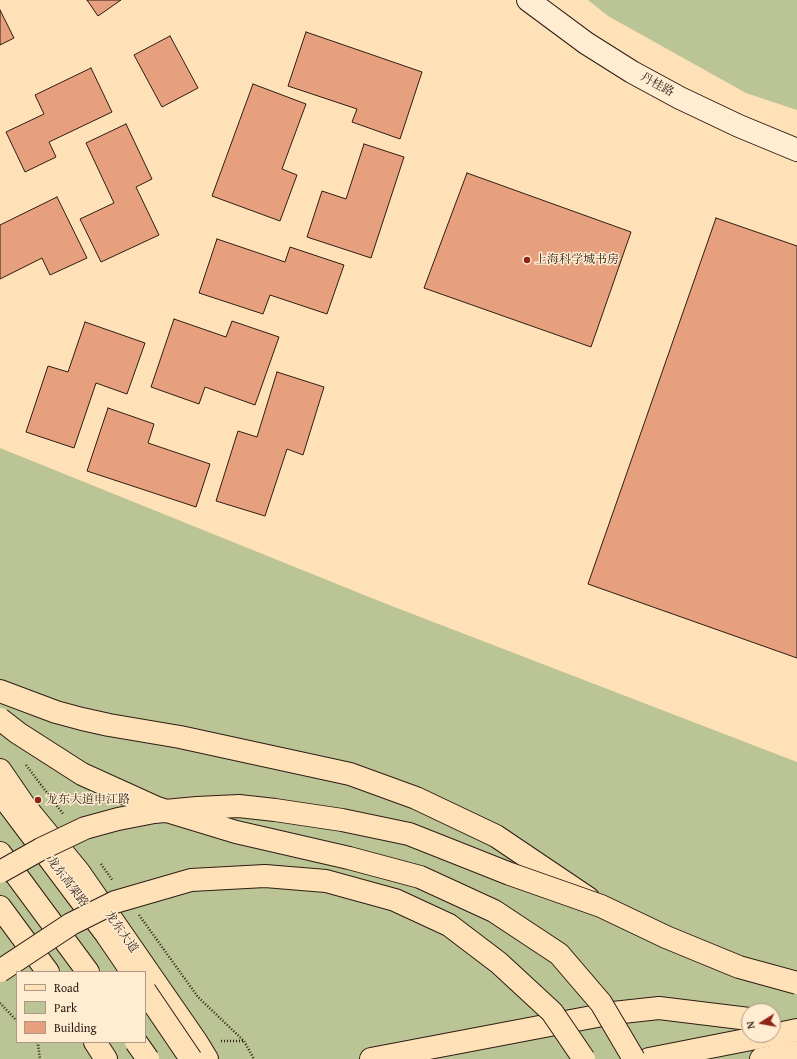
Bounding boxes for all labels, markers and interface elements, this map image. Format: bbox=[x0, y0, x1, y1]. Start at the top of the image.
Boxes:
street label: 丹桂路 bbox=[638, 70, 676, 100]
place label: 上海科学城书房 bbox=[535, 253, 619, 267]
marker: 上海科学城书房 bbox=[522, 255, 532, 265]
place label: 龙东大道申江路 bbox=[46, 793, 130, 807]
marker: 龙东大道申江路 bbox=[33, 795, 43, 805]
street label: 龙东高架路 bbox=[43, 854, 91, 910]
street label: 龙东大道 bbox=[101, 908, 141, 956]
legend bbox=[16, 971, 146, 1043]
text: Road bbox=[54, 979, 79, 996]
text: Park bbox=[54, 999, 77, 1016]
north arrow bbox=[741, 1003, 781, 1043]
text: Building bbox=[54, 1019, 97, 1036]
text: N bbox=[742, 1020, 759, 1030]

